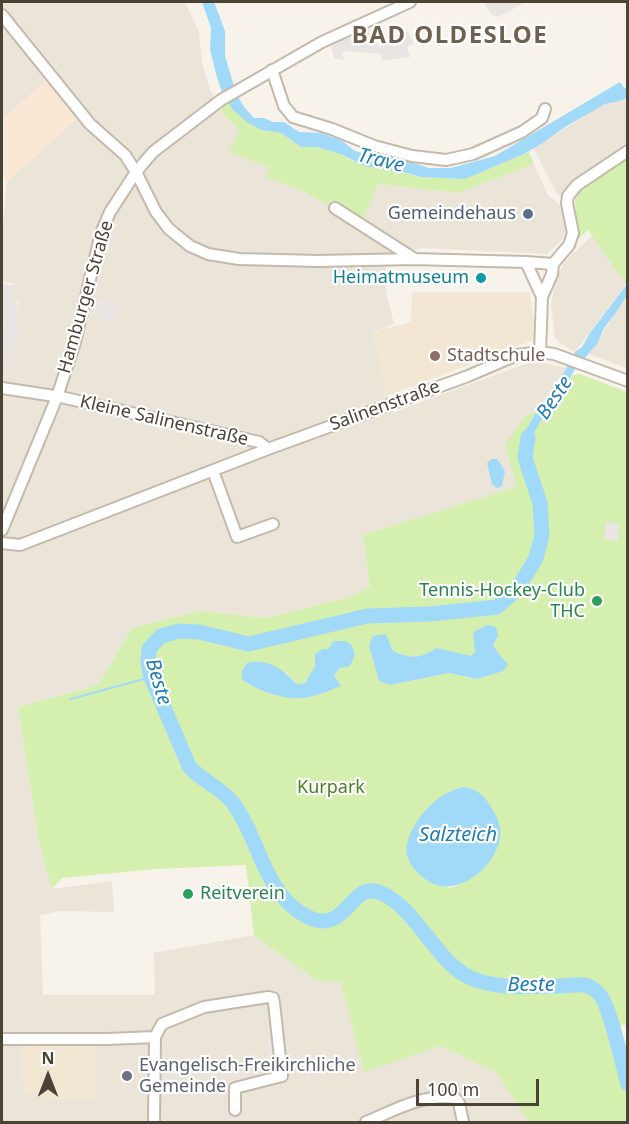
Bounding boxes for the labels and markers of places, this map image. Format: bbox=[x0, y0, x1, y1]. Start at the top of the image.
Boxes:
place label: Gemeindehaus bbox=[388, 203, 516, 225]
marker: Gemeindehaus bbox=[521, 207, 535, 221]
place label: Heimatmuseum bbox=[333, 267, 469, 289]
marker: Heimatmuseum bbox=[474, 271, 488, 285]
place label: Stadtschule bbox=[447, 345, 545, 367]
marker: Stadtschule bbox=[428, 349, 442, 363]
place label: Tennis-Hockey-Club THC bbox=[419, 580, 585, 622]
marker: Tennis-Hockey-Club THC bbox=[590, 594, 604, 608]
place label: Reitverein bbox=[200, 883, 285, 905]
marker: Reitverein bbox=[181, 887, 195, 901]
place label: Evangelisch-Freikirchliche Gemeinde bbox=[139, 1055, 356, 1098]
marker: Evangelisch-Freikirchliche Gemeinde bbox=[120, 1069, 134, 1083]

